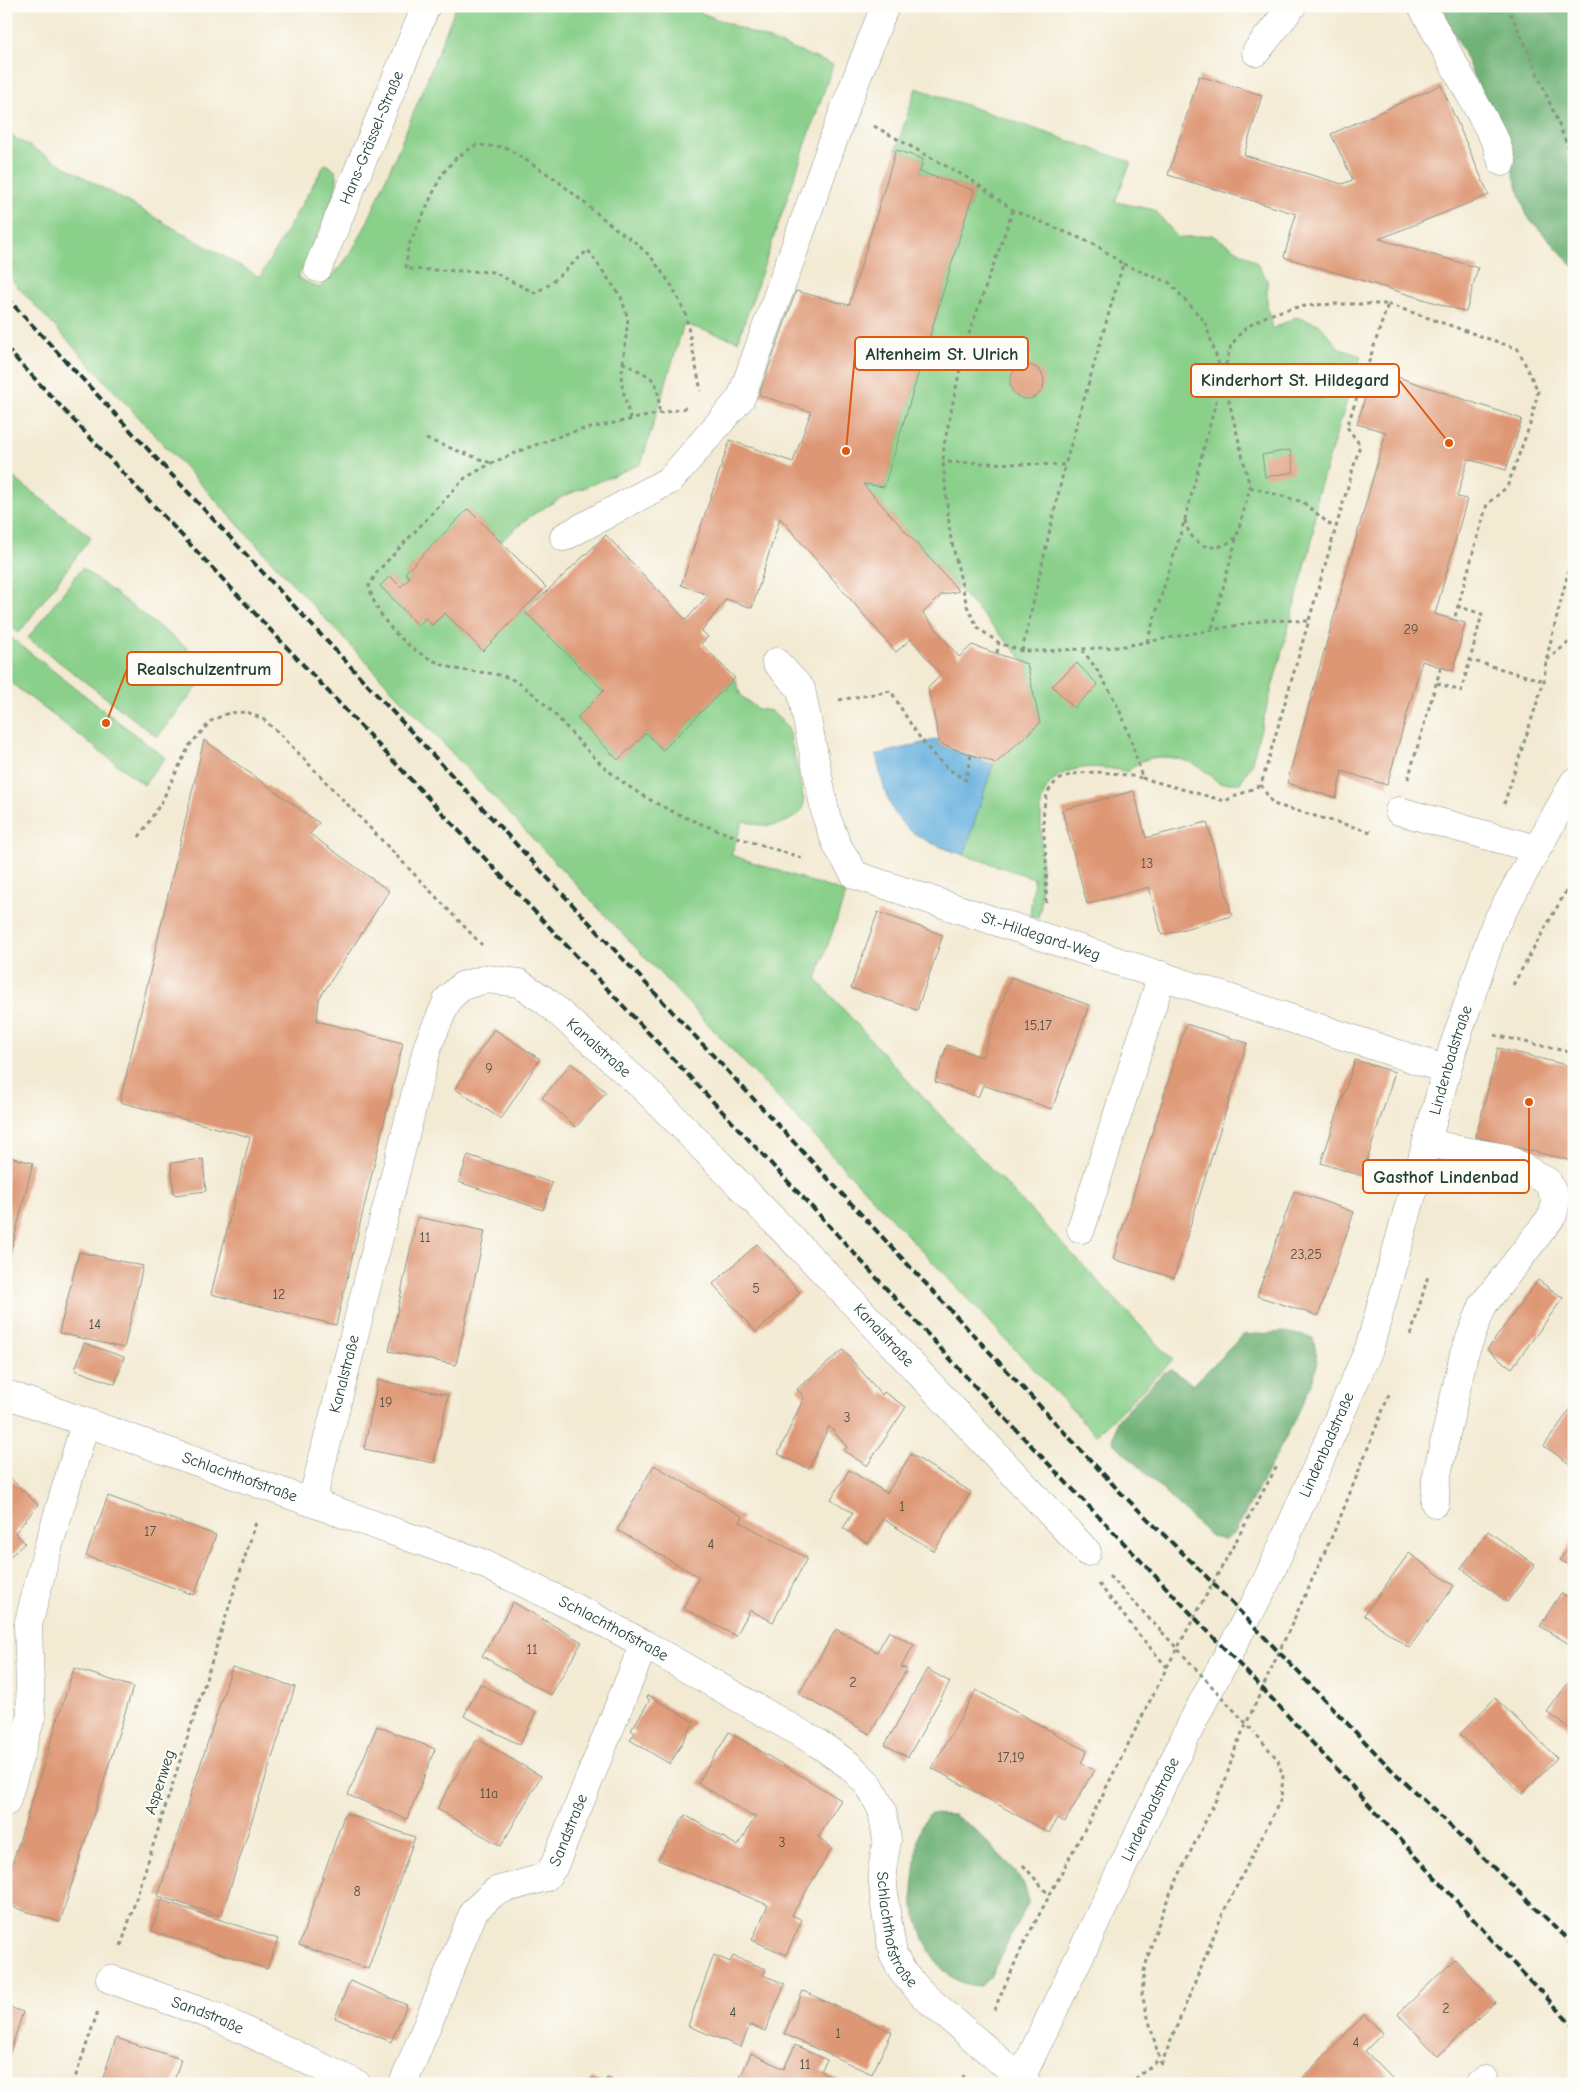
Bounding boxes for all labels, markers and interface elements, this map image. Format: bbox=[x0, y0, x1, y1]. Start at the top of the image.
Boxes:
street label: Hans-Grässel-Straße bbox=[336, 68, 407, 207]
callout: Altenheim St. Ulrich bbox=[855, 337, 1028, 370]
text: Altenheim St. Ulrich bbox=[866, 344, 1019, 365]
callout: Kinderhort St. Hildegard bbox=[1191, 364, 1399, 397]
text: Kinderhort St. Hildegard bbox=[1201, 370, 1389, 391]
house number: 29 bbox=[1404, 621, 1418, 638]
callout: Realschulzentrum bbox=[127, 652, 282, 685]
text: Realschulzentrum bbox=[137, 659, 271, 680]
house number: 13 bbox=[1141, 855, 1153, 872]
street label: St.-Hildegard-Weg bbox=[979, 908, 1103, 964]
street label: Lindenbadstraße bbox=[1426, 1003, 1476, 1117]
street label: Kanalstraße bbox=[563, 1015, 635, 1081]
house number: 15,17 bbox=[1024, 1017, 1052, 1034]
house number: 9 bbox=[485, 1060, 493, 1077]
callout: Gasthof Lindenbad bbox=[1363, 1160, 1529, 1193]
text: Gasthof Lindenbad bbox=[1373, 1167, 1519, 1188]
house number: 11 bbox=[419, 1229, 431, 1246]
house number: 23,25 bbox=[1290, 1246, 1322, 1263]
house number: 5 bbox=[752, 1280, 760, 1297]
house number: 12 bbox=[273, 1286, 285, 1303]
street label: Kanalstraße bbox=[850, 1300, 918, 1371]
house number: 14 bbox=[89, 1316, 101, 1333]
street label: Kanalstraße bbox=[326, 1333, 363, 1415]
street label: Lindenbadstraße bbox=[1296, 1389, 1358, 1500]
house number: 19 bbox=[380, 1394, 392, 1411]
house number: 3 bbox=[843, 1409, 851, 1426]
street label: Schlachthofstraße bbox=[180, 1448, 300, 1506]
house number: 1 bbox=[899, 1498, 905, 1515]
house number: 17 bbox=[144, 1523, 156, 1540]
house number: 4 bbox=[708, 1536, 715, 1553]
street label: Schlachthofstraße bbox=[556, 1592, 671, 1665]
house number: 11 bbox=[526, 1641, 538, 1658]
house number: 2 bbox=[849, 1674, 857, 1691]
street label: Aspenweg bbox=[141, 1747, 179, 1817]
house number: 17,19 bbox=[997, 1749, 1025, 1766]
street label: Lindenbadstraße bbox=[1118, 1754, 1183, 1864]
house number: 11a bbox=[480, 1785, 498, 1802]
street label: Sandstraße bbox=[546, 1791, 591, 1869]
house number: 3 bbox=[778, 1834, 786, 1851]
street label: Schlachthofstraße bbox=[873, 1871, 921, 1991]
house number: 8 bbox=[353, 1883, 361, 1900]
street label: Sandstraße bbox=[169, 1993, 247, 2038]
house number: 2 bbox=[1442, 2000, 1450, 2017]
house number: 4 bbox=[730, 2004, 737, 2021]
house number: 1 bbox=[835, 2025, 841, 2042]
house number: 4 bbox=[1353, 2034, 1360, 2051]
house number: 11 bbox=[799, 2056, 811, 2073]

